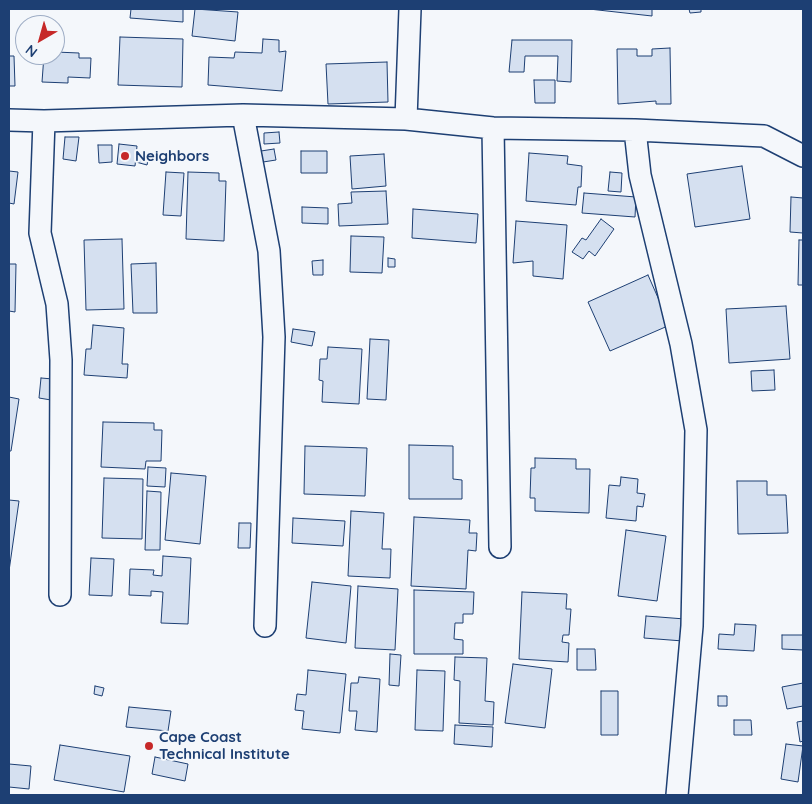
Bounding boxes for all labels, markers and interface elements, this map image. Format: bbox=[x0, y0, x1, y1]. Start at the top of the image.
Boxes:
north arrow bbox=[15, 15, 65, 65]
text: N bbox=[22, 41, 41, 61]
place label: Neighbors bbox=[135, 147, 209, 165]
marker: Neighbors bbox=[119, 150, 131, 162]
place label: Cape Coast Technical Institute bbox=[159, 728, 290, 763]
marker: Cape Coast Technical Institute bbox=[143, 740, 155, 752]

